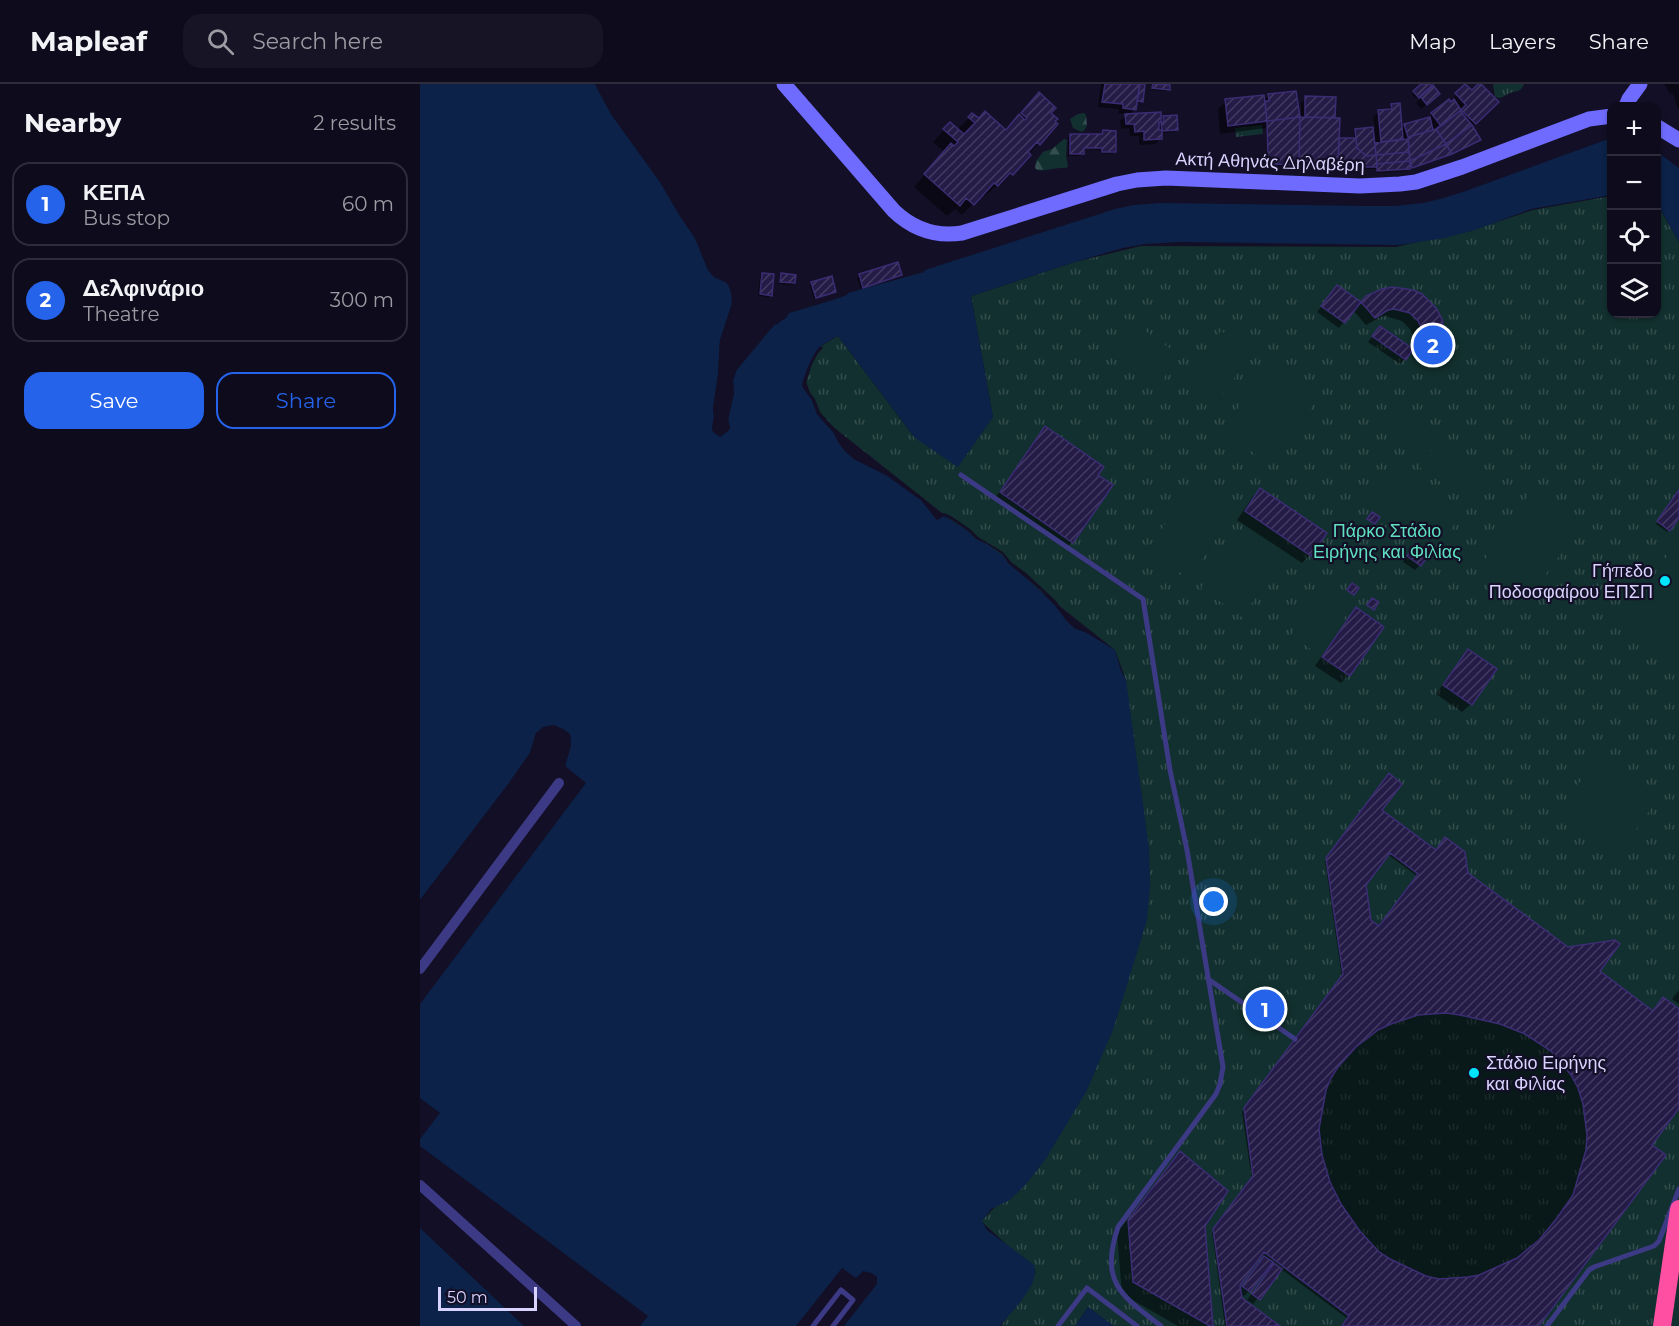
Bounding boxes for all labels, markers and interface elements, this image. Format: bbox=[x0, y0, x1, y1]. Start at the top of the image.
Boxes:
search box bbox=[183, 14, 603, 68]
text: Mapleaf bbox=[30, 24, 147, 58]
icon: search bbox=[204, 25, 237, 58]
text: Search here bbox=[252, 28, 383, 55]
text: Map bbox=[1409, 29, 1456, 54]
text: Layers bbox=[1489, 29, 1556, 54]
text: Share bbox=[1589, 29, 1649, 54]
map controls bbox=[1607, 102, 1661, 318]
button: + bbox=[1607, 102, 1661, 156]
text: Nearby bbox=[24, 107, 121, 139]
text: 2 results bbox=[313, 111, 396, 135]
street label: Ακτή Αθηνάς Δηλαβέρη bbox=[1175, 148, 1365, 176]
button: − bbox=[1607, 156, 1661, 210]
text: ΚΕΠΑ bbox=[83, 179, 145, 206]
text: 1 bbox=[42, 192, 49, 216]
text: 60 m bbox=[342, 192, 394, 216]
text: Bus stop bbox=[83, 206, 170, 230]
button: locate bbox=[1607, 210, 1661, 264]
button: layers bbox=[1607, 264, 1661, 318]
text: Δελφινάριο bbox=[83, 275, 204, 302]
text: 2 bbox=[40, 288, 51, 312]
text: 300 m bbox=[330, 288, 394, 312]
text: Theatre bbox=[83, 302, 160, 326]
pin: 2 bbox=[1414, 322, 1452, 368]
button: Save bbox=[24, 372, 204, 429]
button: Share bbox=[216, 372, 396, 429]
park label: Πάρκο Στάδιο Ειρήνης και Φιλίας bbox=[1313, 520, 1461, 563]
place label: Γήπεδο Ποδοσφαίρου ΕΠΣΠ bbox=[1489, 560, 1653, 603]
marker: Γήπεδο Ποδοσφαίρου ΕΠΣΠ bbox=[1658, 574, 1672, 588]
your location bbox=[1199, 887, 1228, 916]
pin: 1 bbox=[1246, 986, 1284, 1032]
place label: Στάδιο Ειρήνης και Φιλίας bbox=[1486, 1052, 1607, 1095]
marker: Στάδιο Ειρήνης και Φιλίας bbox=[1467, 1066, 1481, 1080]
scale bar bbox=[438, 1284, 537, 1312]
text: 50 m bbox=[447, 1288, 488, 1307]

